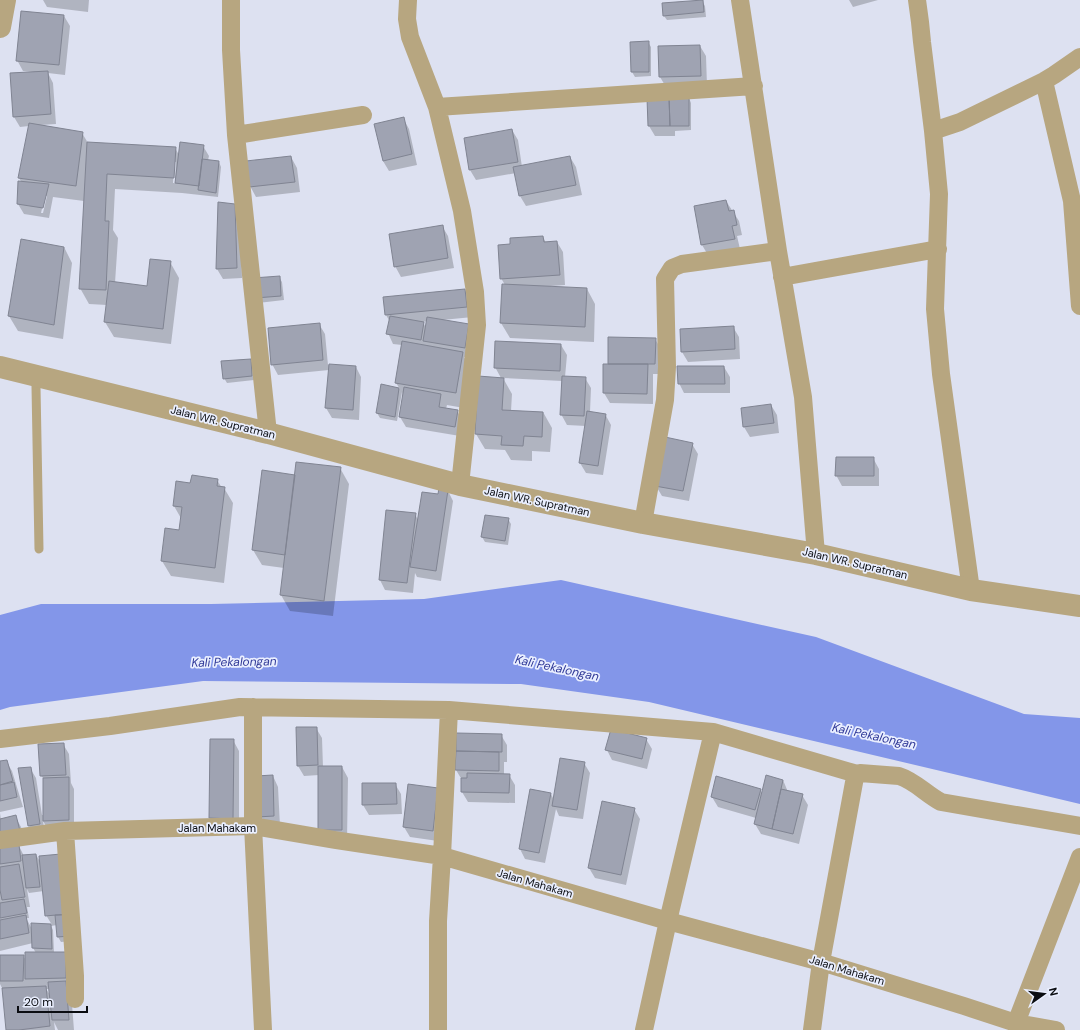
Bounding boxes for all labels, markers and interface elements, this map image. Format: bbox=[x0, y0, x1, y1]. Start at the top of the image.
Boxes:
street label: Jalan WR. Supratman bbox=[169, 402, 277, 442]
street label: Jalan WR. Supratman bbox=[483, 483, 591, 519]
street label: Jalan WR. Supratman bbox=[801, 544, 909, 582]
water label: Kali Pekalongan bbox=[514, 651, 601, 685]
water label: Kali Pekalongan bbox=[191, 653, 277, 671]
water label: Kali Pekalongan bbox=[831, 719, 918, 753]
street label: Jalan Mahakam bbox=[178, 821, 256, 835]
street label: Jalan Mahakam bbox=[496, 866, 575, 901]
street label: Jalan Mahakam bbox=[808, 952, 887, 988]
north arrow bbox=[1024, 974, 1064, 1014]
text: N bbox=[1046, 986, 1061, 997]
scale bar bbox=[18, 988, 87, 1014]
text: 20 m bbox=[24, 994, 53, 1010]

